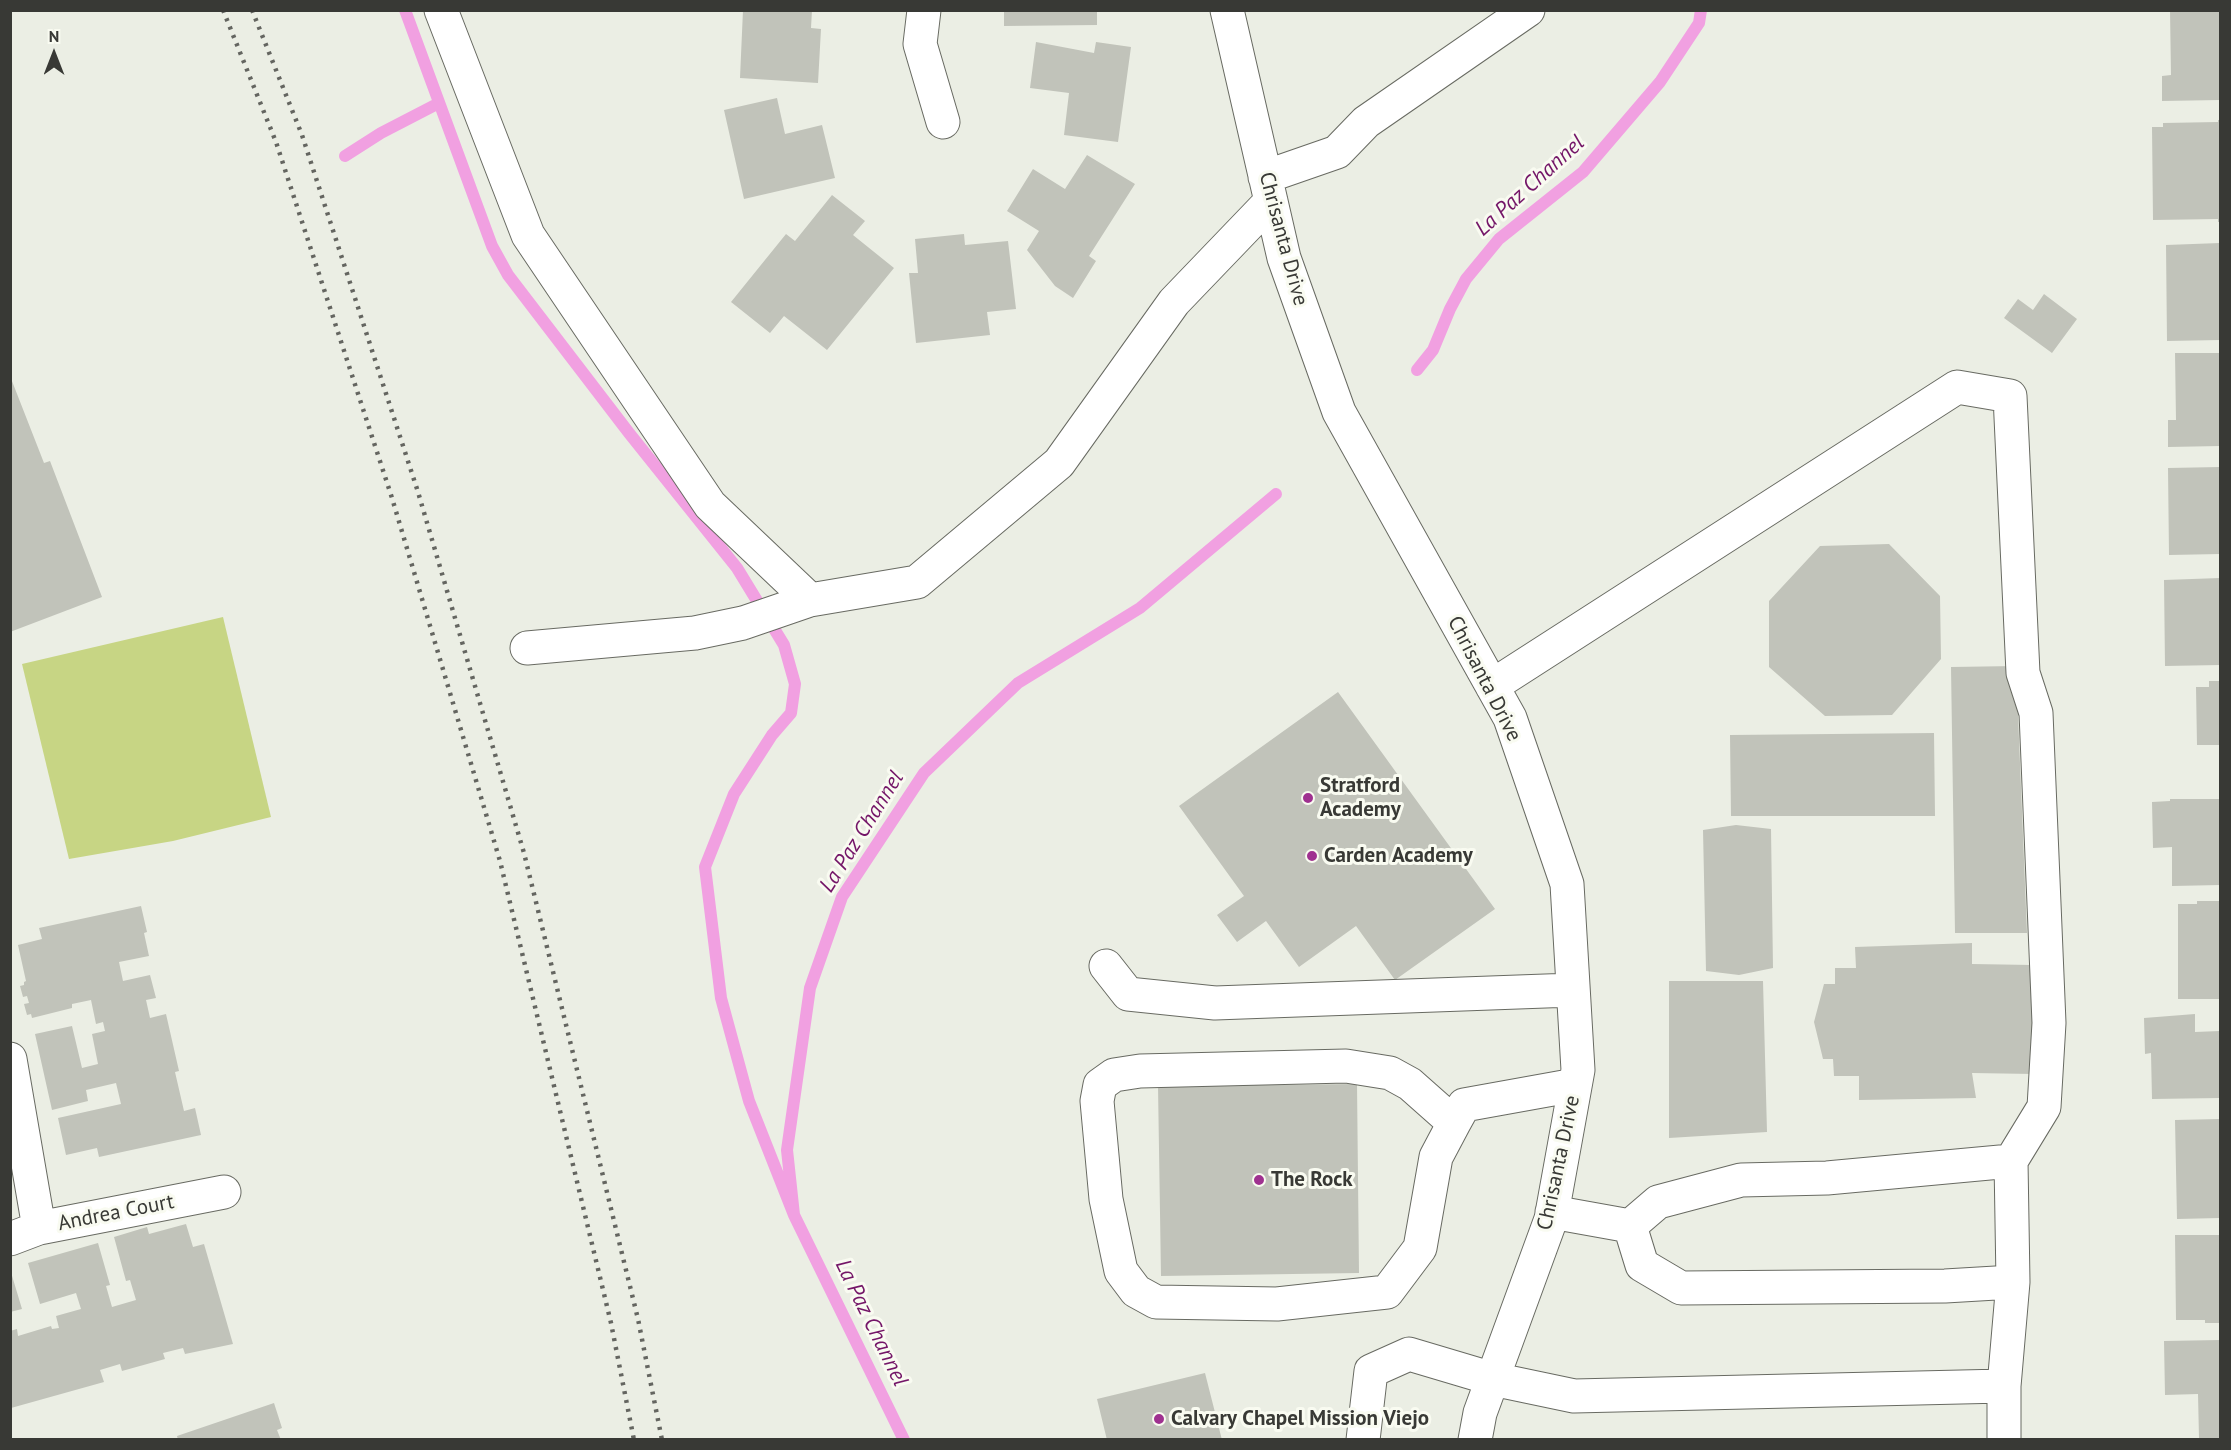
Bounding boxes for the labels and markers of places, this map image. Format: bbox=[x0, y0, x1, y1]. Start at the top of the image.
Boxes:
place label: Stratford Academy bbox=[1320, 773, 1401, 823]
marker: Stratford Academy bbox=[1301, 791, 1315, 805]
place label: Carden Academy bbox=[1324, 843, 1473, 869]
marker: Carden Academy bbox=[1305, 849, 1319, 863]
place label: The Rock bbox=[1271, 1167, 1353, 1193]
marker: The Rock bbox=[1252, 1173, 1266, 1187]
place label: Calvary Chapel Mission Viejo bbox=[1171, 1406, 1429, 1432]
marker: Calvary Chapel Mission Viejo bbox=[1152, 1412, 1166, 1426]

